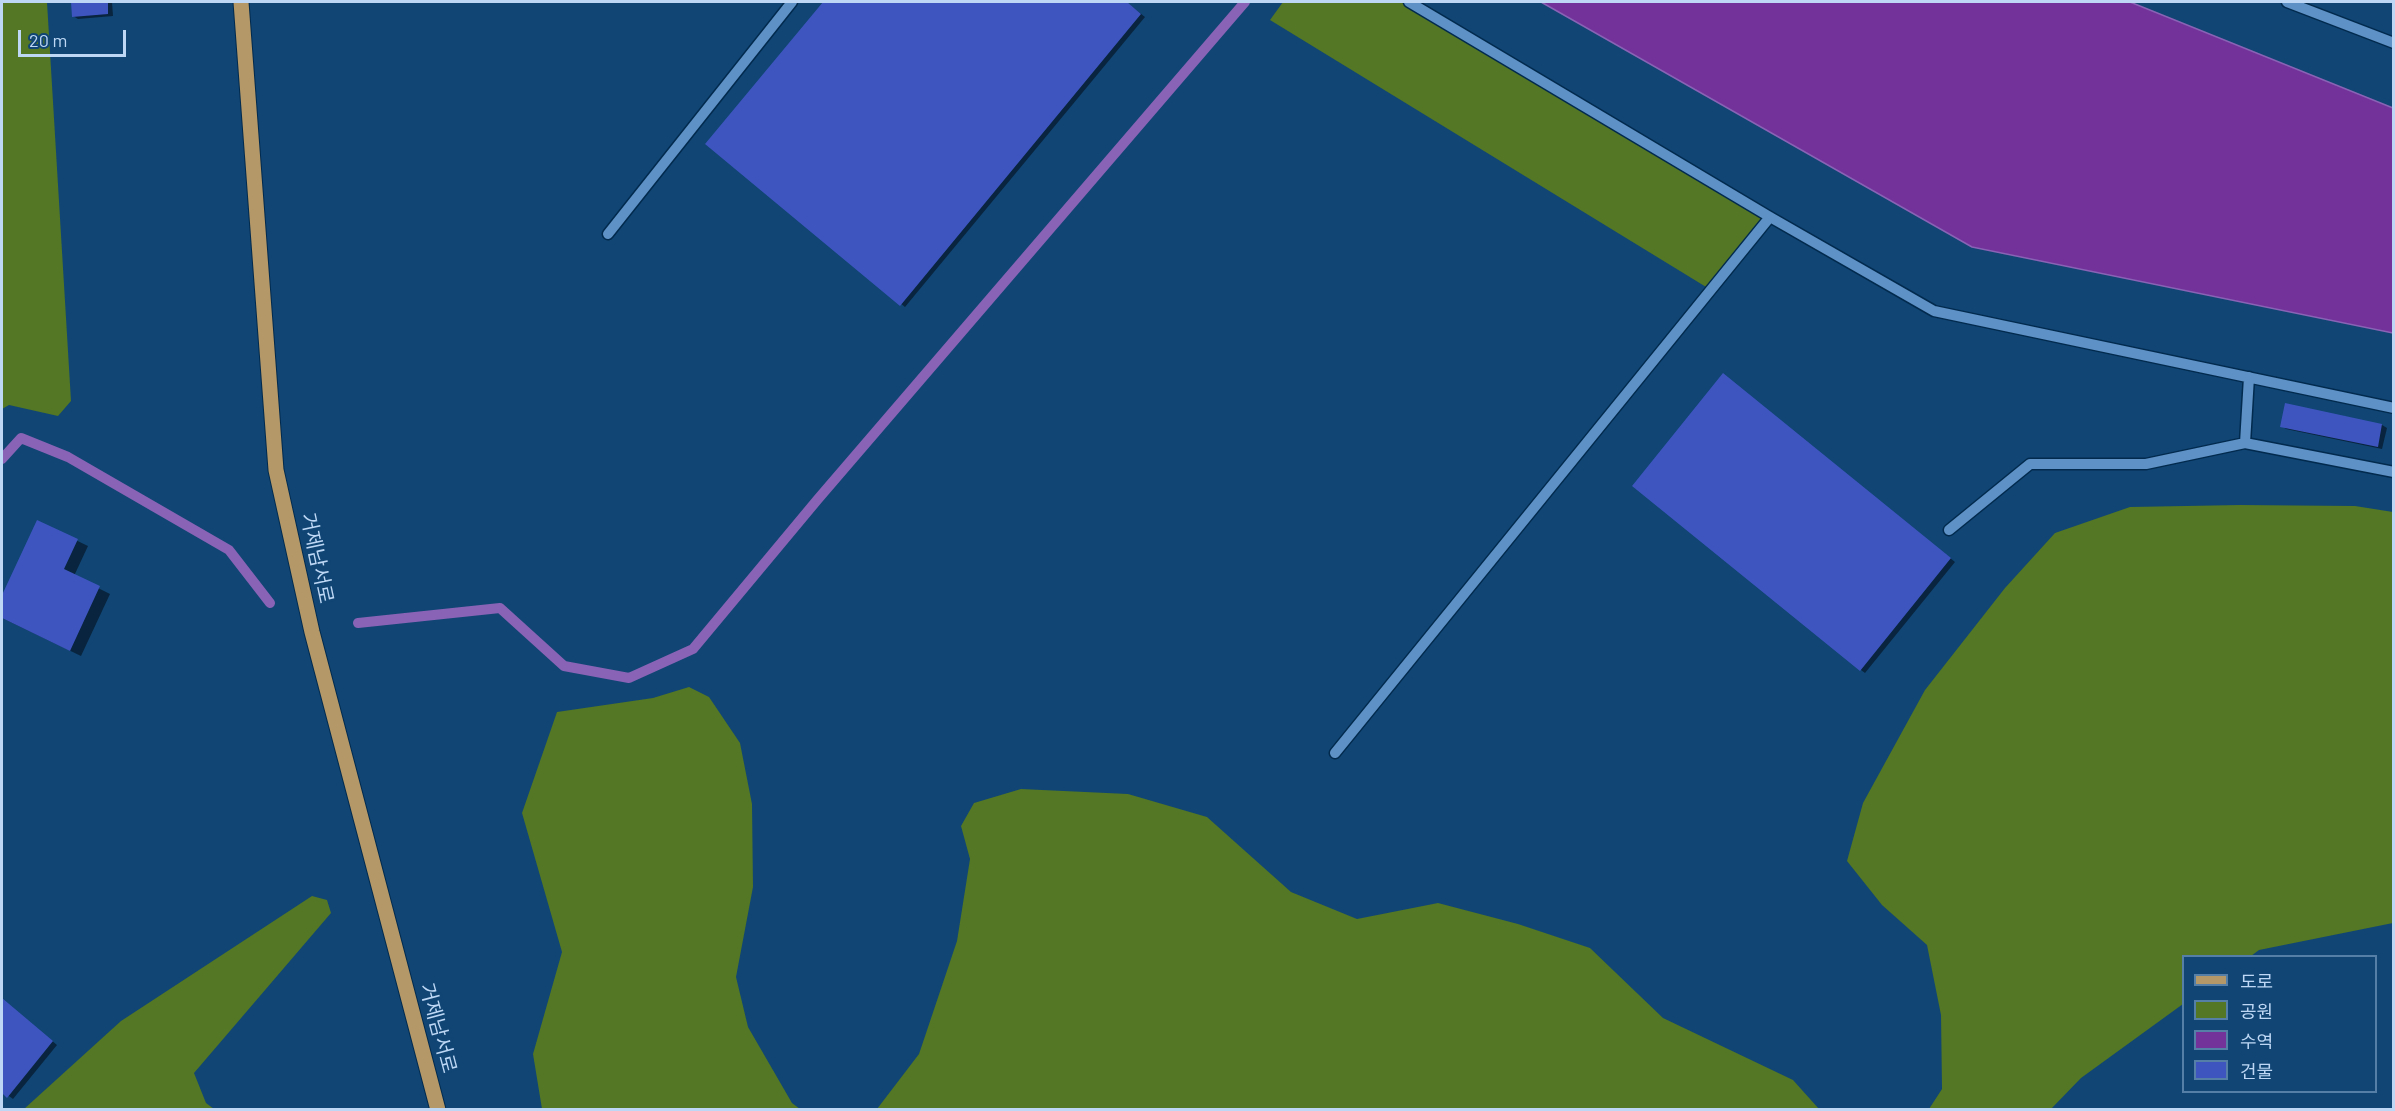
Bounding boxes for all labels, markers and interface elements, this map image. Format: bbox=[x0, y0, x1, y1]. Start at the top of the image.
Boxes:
scale bar bbox=[21, 18, 129, 56]
text: 20 m bbox=[29, 29, 67, 51]
street label: 거제남서로 bbox=[296, 511, 338, 605]
legend bbox=[2182, 955, 2377, 1093]
text: 도로 bbox=[2240, 970, 2273, 992]
street label: 거제남서로 bbox=[415, 980, 461, 1076]
text: 공원 bbox=[2240, 1000, 2273, 1022]
text: 수역 bbox=[2240, 1030, 2273, 1052]
text: 건물 bbox=[2240, 1060, 2273, 1082]

